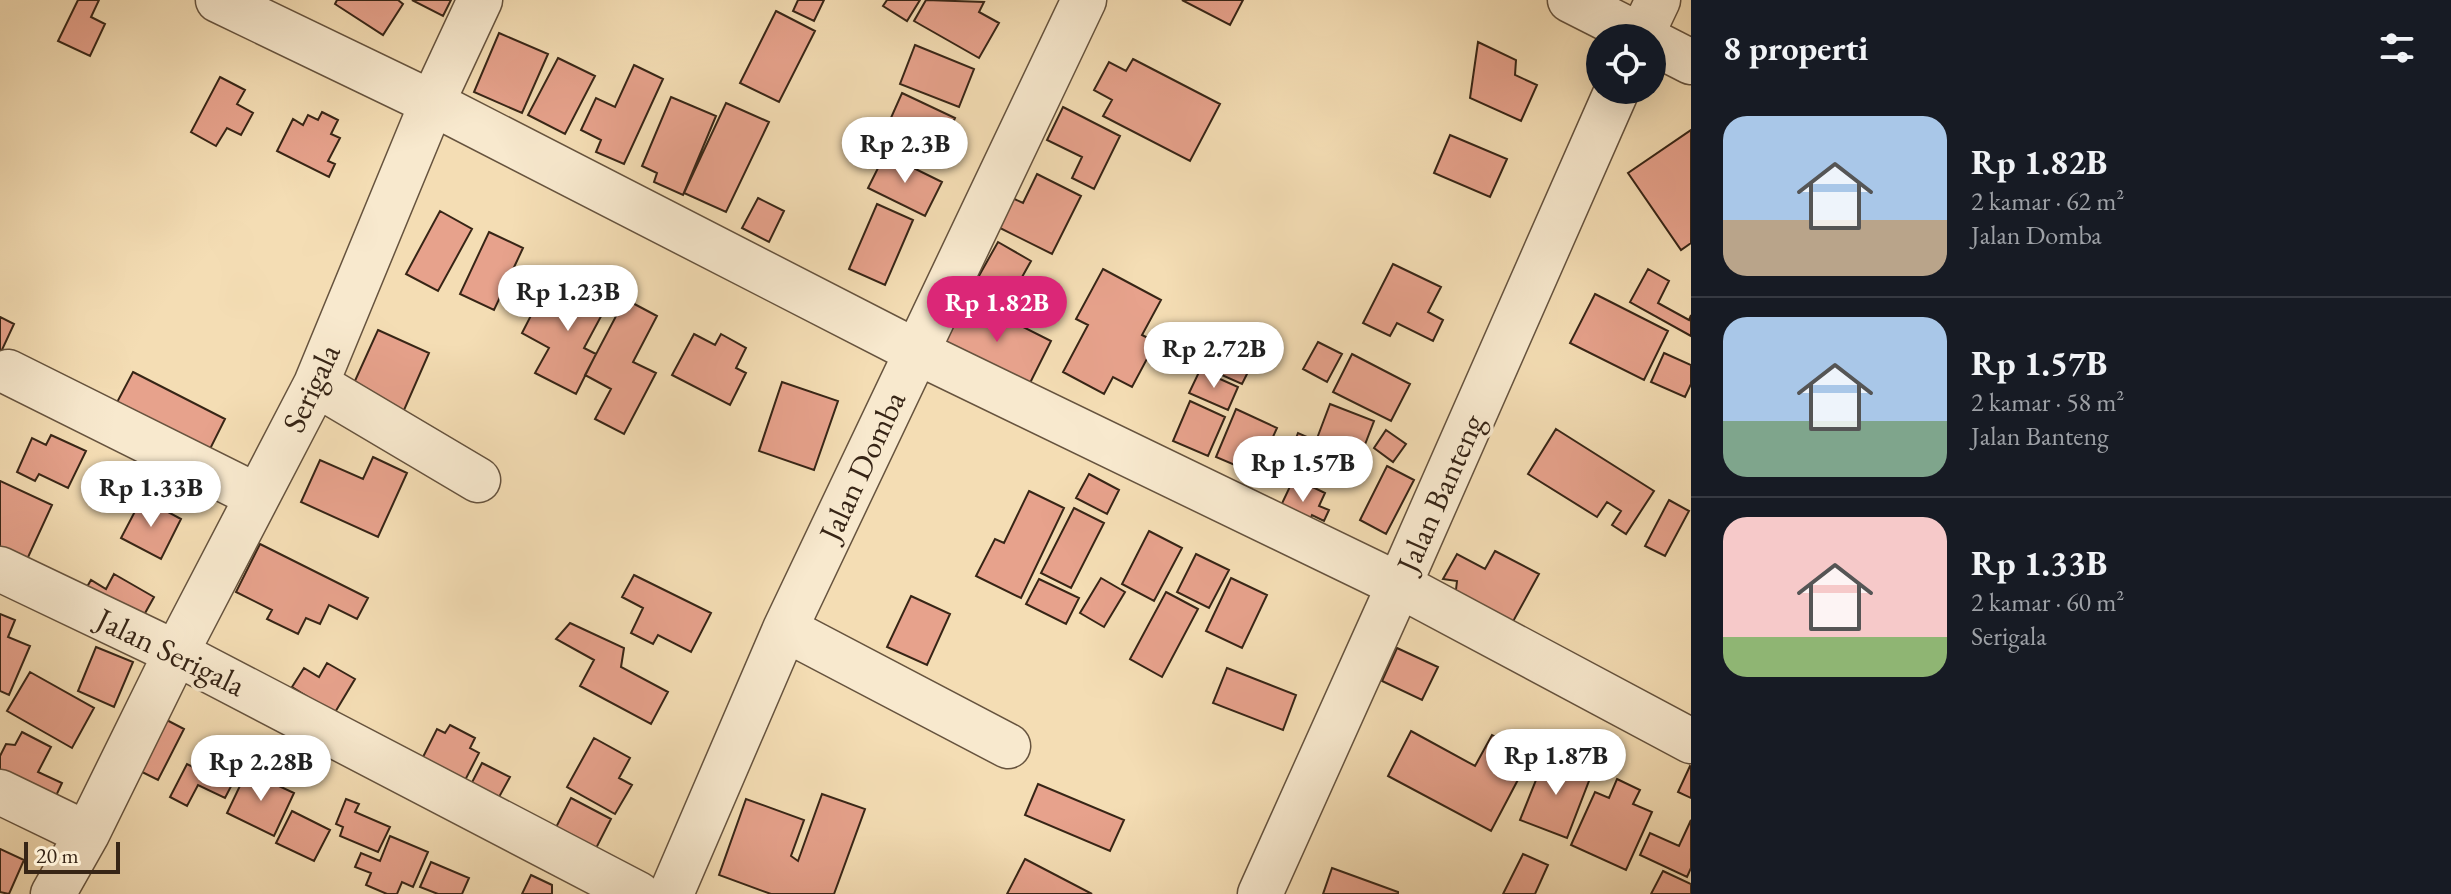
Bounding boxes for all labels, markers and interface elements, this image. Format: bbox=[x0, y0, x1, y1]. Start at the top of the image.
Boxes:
map controls bbox=[1586, 24, 1666, 104]
button: locate bbox=[1586, 24, 1666, 104]
text: 8 properti bbox=[1723, 26, 1868, 70]
icon: filters bbox=[2375, 26, 2419, 70]
pin: Rp 2.3B bbox=[831, 117, 979, 185]
text: Rp 2.3B bbox=[860, 126, 950, 160]
text: Rp 1.82B bbox=[1971, 140, 2107, 184]
icon: home bbox=[1787, 148, 1883, 244]
text: 2 kamar · 62 m² bbox=[1971, 184, 2124, 218]
text: Jalan Domba bbox=[1971, 218, 2102, 252]
pin: Rp 1.23B bbox=[485, 265, 651, 333]
text: Rp 1.23B bbox=[516, 274, 620, 308]
pin: Rp 1.82B bbox=[914, 276, 1080, 344]
text: Rp 1.82B bbox=[945, 285, 1049, 319]
pin: Rp 2.72B bbox=[1131, 322, 1297, 390]
text: Rp 2.72B bbox=[1162, 331, 1266, 365]
street label: Serigala bbox=[272, 337, 350, 439]
text: Rp 1.57B bbox=[1971, 341, 2107, 385]
icon: home bbox=[1787, 349, 1883, 445]
street label: Jalan Domba bbox=[808, 384, 915, 550]
text: 2 kamar · 58 m² bbox=[1971, 385, 2124, 419]
street label: Jalan Banteng bbox=[1385, 406, 1494, 582]
text: Jalan Banteng bbox=[1971, 419, 2108, 453]
pin: Rp 1.57B bbox=[1220, 436, 1386, 504]
text: Rp 1.57B bbox=[1251, 445, 1355, 479]
pin: Rp 1.33B bbox=[68, 461, 234, 529]
text: Rp 1.33B bbox=[99, 470, 203, 504]
text: Rp 1.33B bbox=[1971, 541, 2107, 585]
icon: home bbox=[1787, 549, 1883, 645]
text: 2 kamar · 60 m² bbox=[1971, 585, 2124, 619]
street label: Jalan Serigala bbox=[87, 597, 253, 706]
text: Serigala bbox=[1971, 619, 2047, 653]
pin: Rp 1.87B bbox=[1473, 729, 1639, 797]
pin: Rp 2.28B bbox=[178, 735, 344, 803]
text: Rp 1.87B bbox=[1504, 738, 1608, 772]
text: Rp 2.28B bbox=[209, 744, 313, 778]
scale bar bbox=[24, 838, 120, 874]
text: 20 m bbox=[36, 841, 79, 870]

